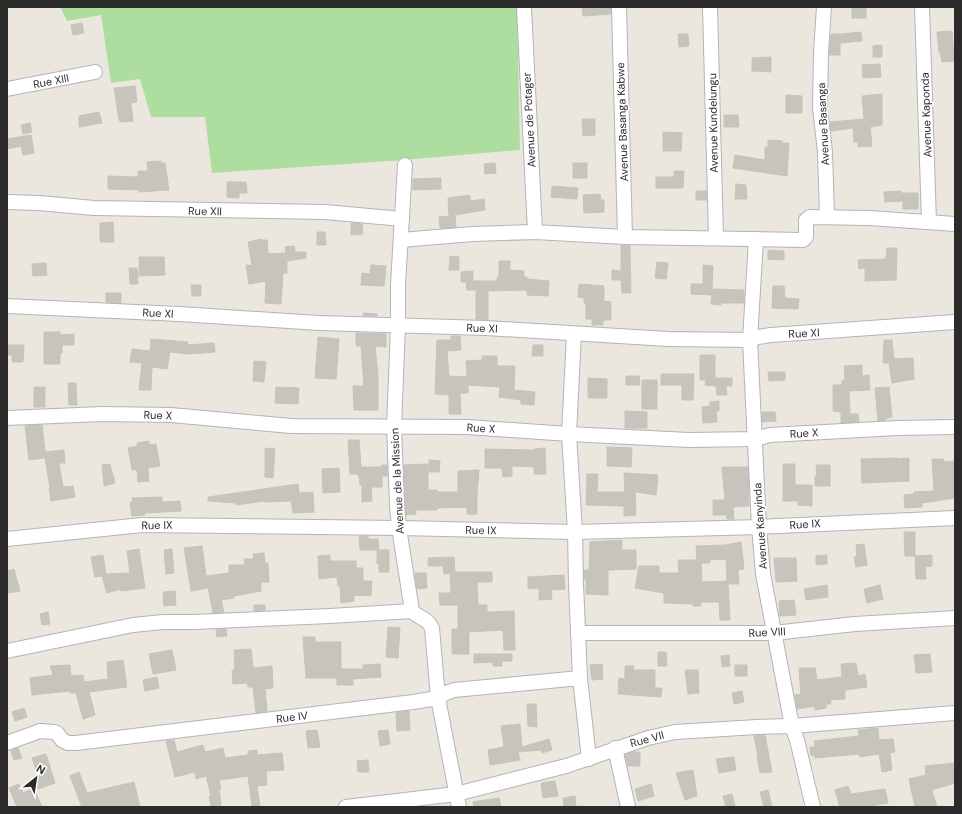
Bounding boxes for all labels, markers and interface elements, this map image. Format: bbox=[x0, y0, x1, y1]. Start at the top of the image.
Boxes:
street label: Avenue Basanga Kabwe bbox=[613, 62, 631, 182]
street label: Rue XIII bbox=[32, 71, 70, 91]
street label: Avenue de Potager bbox=[520, 72, 538, 168]
street label: Avenue Kaponda bbox=[918, 72, 934, 158]
street label: Avenue Kundelungu bbox=[705, 73, 721, 173]
street label: Avenue Basanga bbox=[814, 82, 832, 166]
street label: Rue XII bbox=[188, 204, 222, 218]
street label: Rue XI bbox=[142, 305, 174, 321]
street label: Rue XI bbox=[466, 320, 498, 336]
street label: Rue XI bbox=[788, 325, 820, 341]
street label: Rue X bbox=[143, 408, 173, 423]
street label: Rue X bbox=[466, 420, 496, 436]
street label: Rue X bbox=[789, 425, 819, 441]
street label: Avenue de la Mission bbox=[387, 428, 407, 534]
street label: Avenue Kanyinda bbox=[750, 482, 770, 570]
street label: Rue IX bbox=[789, 516, 821, 532]
street label: Rue IX bbox=[141, 518, 173, 532]
street label: Rue IX bbox=[465, 523, 497, 537]
street label: Rue VIII bbox=[748, 624, 786, 640]
street label: Rue IV bbox=[275, 708, 309, 726]
street label: Rue VII bbox=[629, 728, 665, 750]
north arrow bbox=[16, 758, 56, 798]
text: N bbox=[34, 761, 48, 777]

